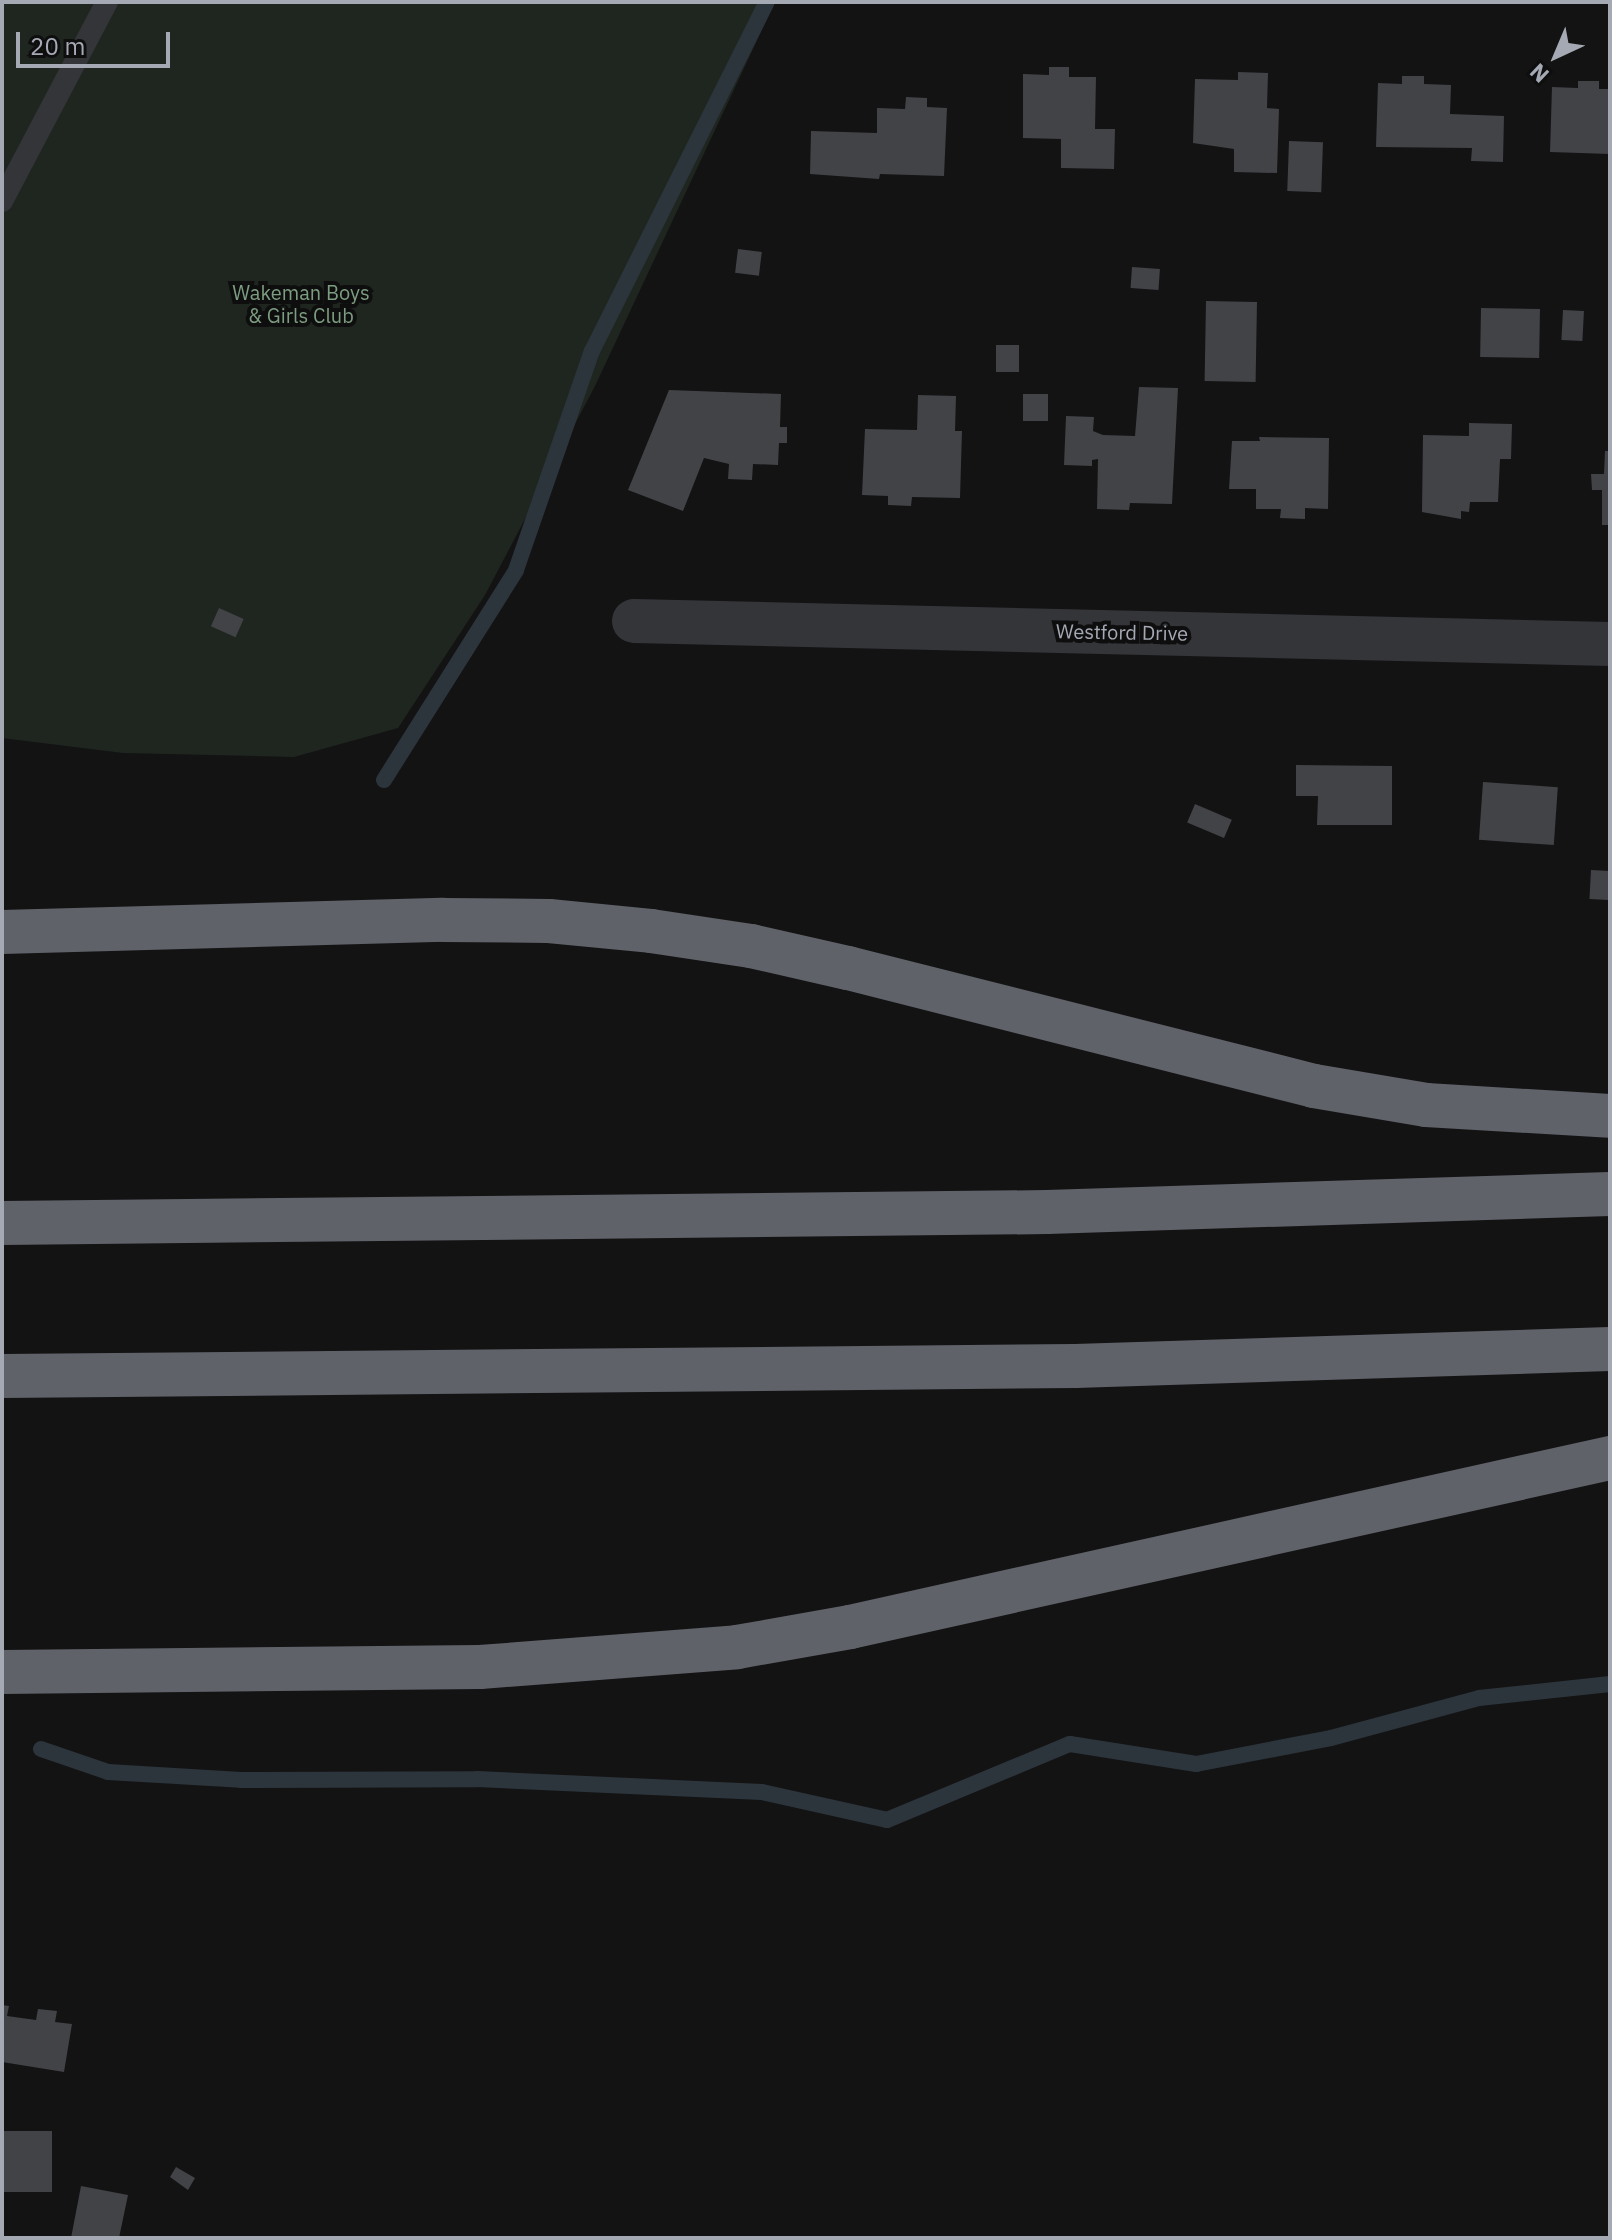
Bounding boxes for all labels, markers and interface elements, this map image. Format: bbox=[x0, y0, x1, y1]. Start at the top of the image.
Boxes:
scale bar bbox=[20, 16, 174, 66]
north arrow bbox=[1516, 16, 1596, 96]
text: 20 m bbox=[30, 30, 85, 62]
text: N bbox=[1523, 58, 1555, 90]
park label: Wakeman Boys & Girls Club bbox=[232, 281, 370, 328]
street label: Westford Drive bbox=[1056, 619, 1188, 645]

